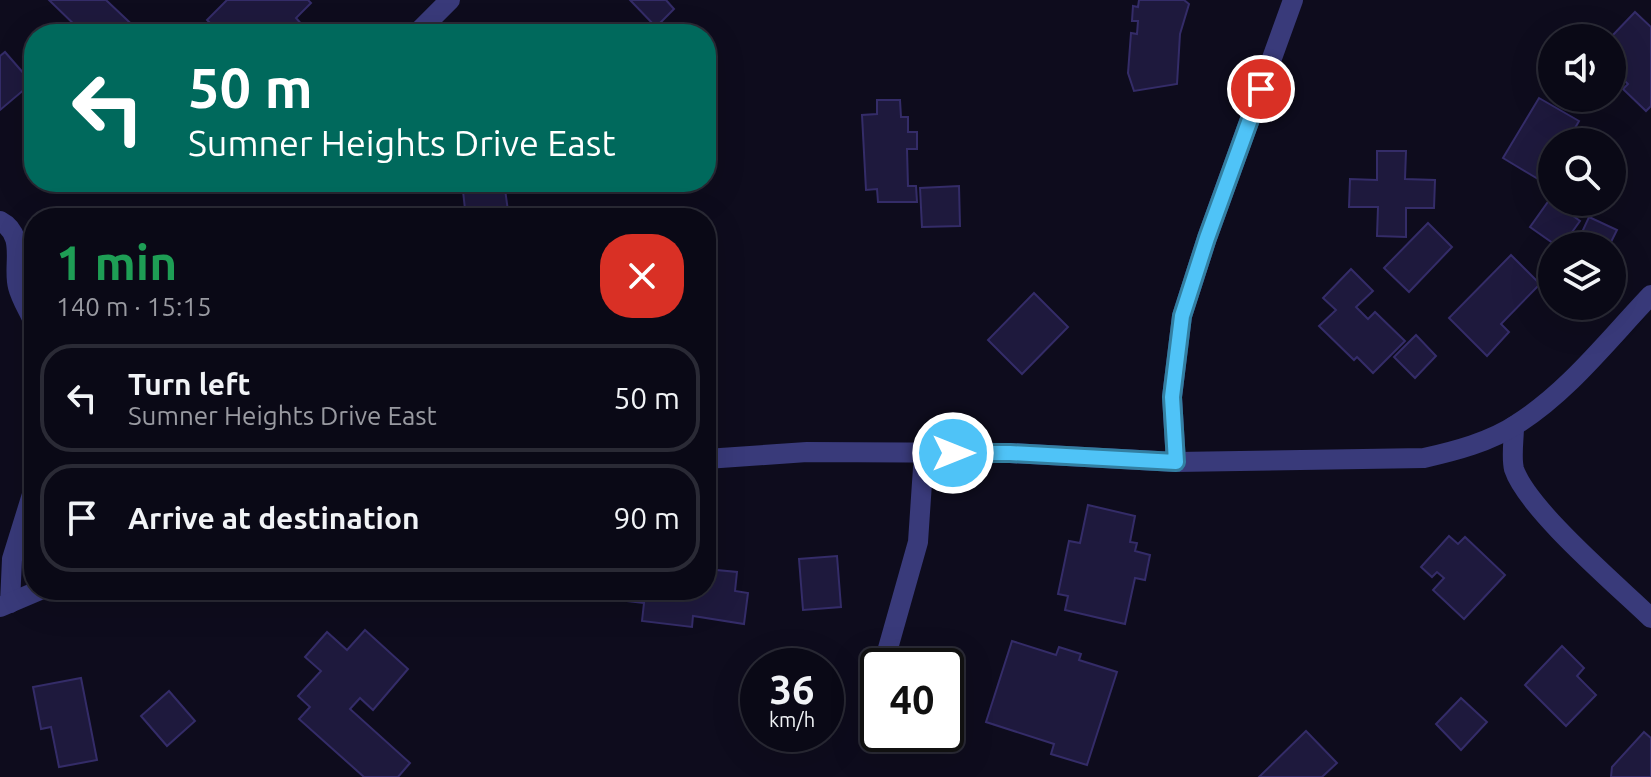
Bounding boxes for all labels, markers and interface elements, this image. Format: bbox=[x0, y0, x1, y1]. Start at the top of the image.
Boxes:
map controls bbox=[1538, 24, 1626, 320]
button: sound bbox=[1538, 24, 1626, 112]
pin bbox=[1227, 55, 1295, 123]
icon: left bbox=[56, 56, 160, 160]
text: 50 m bbox=[188, 56, 313, 119]
icon: arrive bbox=[1239, 67, 1283, 111]
text: Sumner Heights Drive East bbox=[188, 122, 616, 163]
button: search bbox=[1538, 128, 1626, 216]
button: layers bbox=[1538, 232, 1626, 320]
button: close bbox=[600, 234, 684, 318]
text: 1 min bbox=[56, 235, 177, 289]
text: 140 m · 15:15 bbox=[56, 292, 212, 321]
text: Turn left bbox=[128, 367, 250, 401]
icon: left bbox=[60, 376, 104, 420]
text: 50 m bbox=[613, 381, 680, 415]
text: Sumner Heights Drive East bbox=[128, 401, 437, 430]
position arrow bbox=[911, 411, 995, 495]
icon: arrive bbox=[60, 496, 104, 540]
text: Arrive at destination bbox=[128, 501, 420, 535]
text: 90 m bbox=[613, 501, 680, 535]
speed limit sign: 40 bbox=[860, 648, 964, 752]
text: 36 bbox=[769, 667, 815, 712]
text: km/h bbox=[769, 708, 815, 731]

